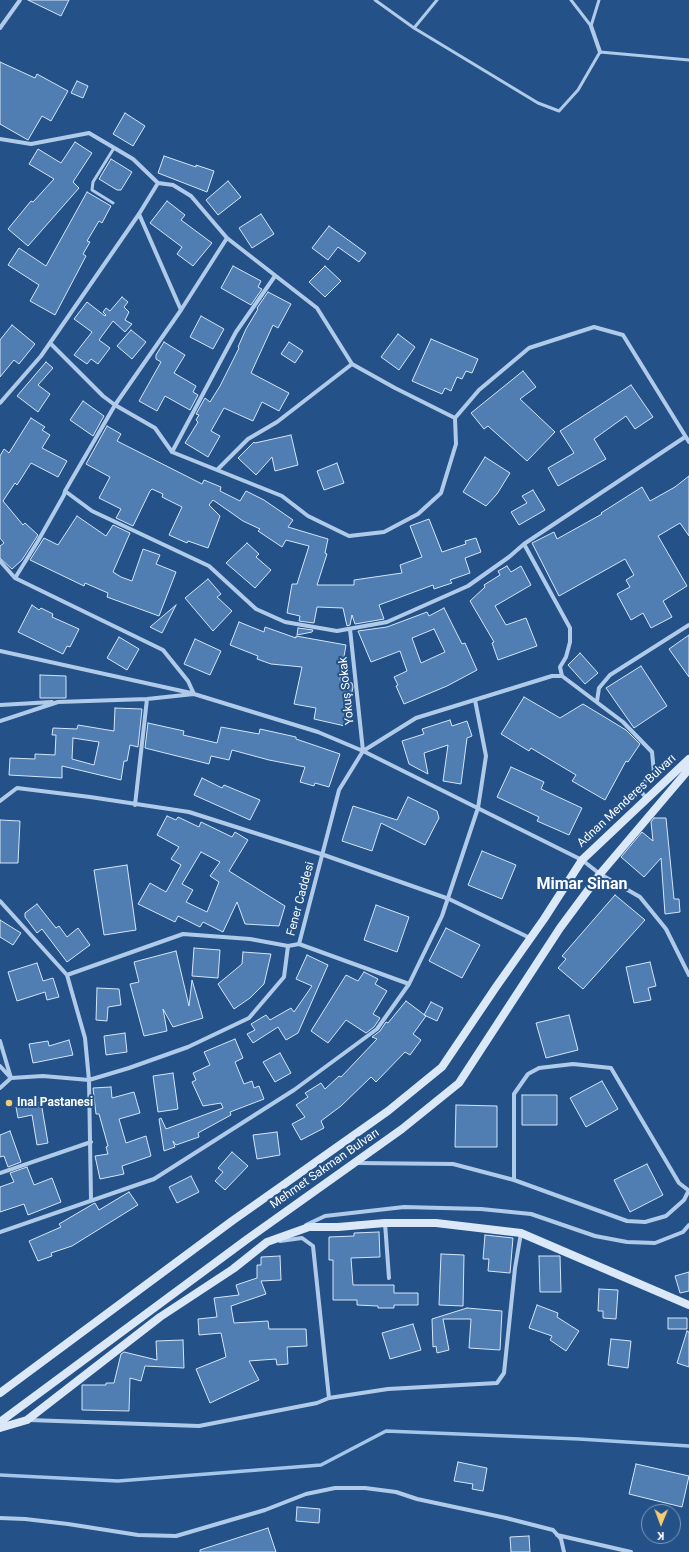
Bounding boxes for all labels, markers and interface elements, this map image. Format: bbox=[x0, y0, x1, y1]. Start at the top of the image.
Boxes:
street label: Yokuş Sokak bbox=[336, 656, 358, 726]
street label: Adnan Menderes Bulvarı bbox=[575, 751, 679, 851]
street label: Fener Caddesi bbox=[284, 860, 318, 938]
district label: Mimar Sinan bbox=[536, 875, 628, 895]
place label: Inal Pastanesi bbox=[17, 1096, 93, 1110]
marker: Inal Pastanesi bbox=[4, 1098, 14, 1108]
street label: Mehmet Sakman Bulvarı bbox=[268, 1126, 382, 1212]
north arrow bbox=[641, 1504, 681, 1544]
text: K bbox=[657, 1529, 664, 1542]

